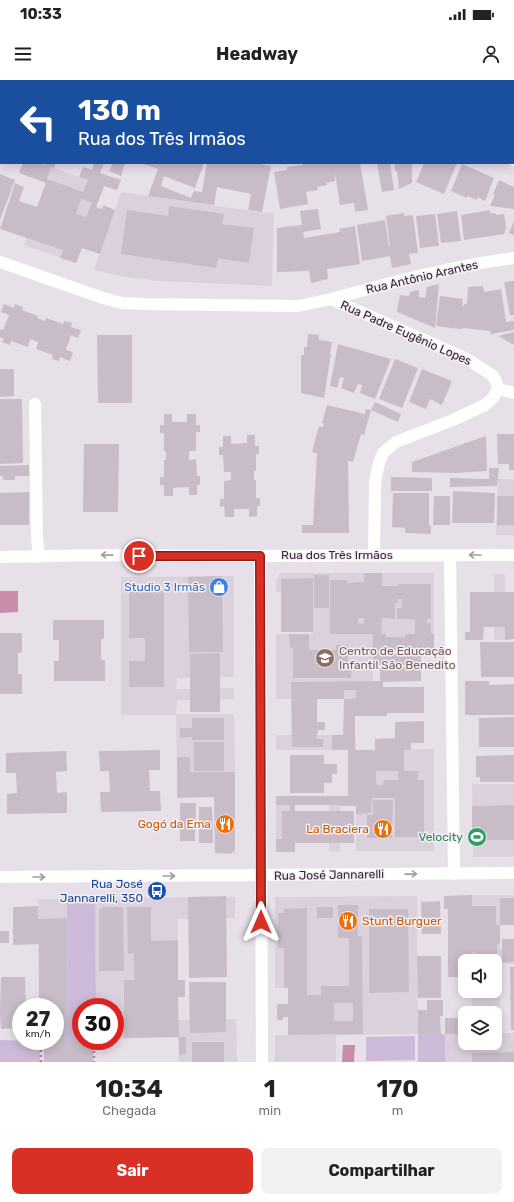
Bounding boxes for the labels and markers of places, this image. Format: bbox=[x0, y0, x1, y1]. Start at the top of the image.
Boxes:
pin bbox=[122, 539, 156, 573]
shop icon: Studio 3 Irmãs bbox=[208, 576, 230, 598]
place label: Studio 3 Irmãs bbox=[124, 580, 205, 594]
place label: Centro de Educação Infantil São Benedito bbox=[339, 644, 456, 672]
school or university icon: Centro de Educação Infantil São Benedito bbox=[314, 647, 336, 669]
restaurant icon: Gogó da Ema bbox=[214, 813, 236, 835]
place label: Gogó da Ema bbox=[138, 817, 211, 831]
restaurant icon: La Braciera bbox=[372, 818, 394, 840]
place label: La Braciera bbox=[306, 822, 369, 836]
sports icon: Velocity bbox=[466, 826, 488, 848]
place label: Velocity bbox=[418, 830, 463, 844]
place label: Rua José Jannarelli, 350 bbox=[60, 877, 143, 905]
bus stop icon: Rua José Jannarelli, 350 bbox=[146, 880, 168, 902]
restaurant icon: Stunt Burguer bbox=[337, 910, 359, 932]
place label: Stunt Burguer bbox=[362, 914, 442, 928]

